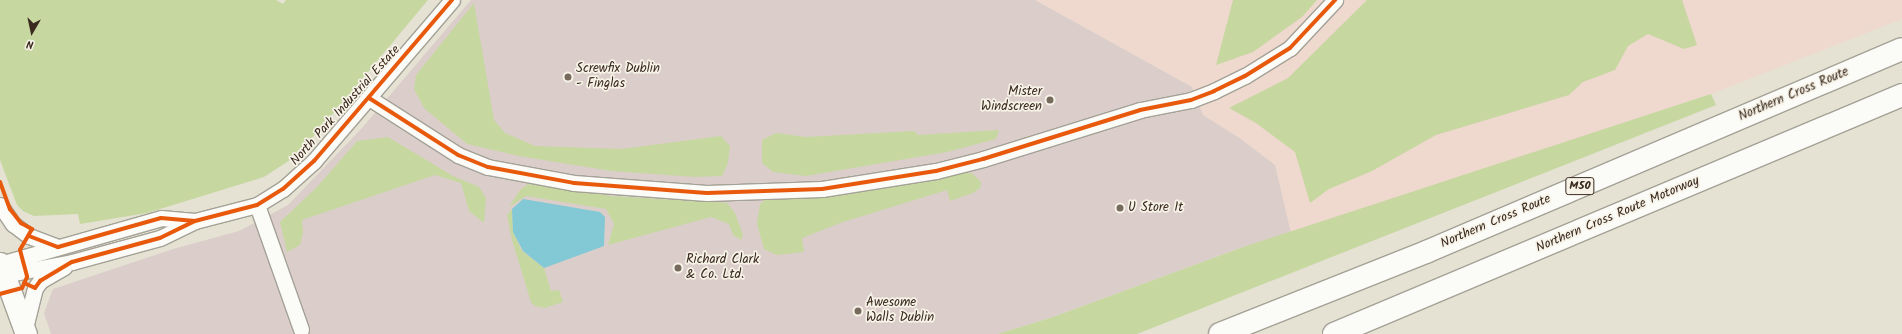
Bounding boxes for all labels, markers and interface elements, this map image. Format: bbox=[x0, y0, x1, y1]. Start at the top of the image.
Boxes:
north arrow bbox=[12, 12, 52, 52]
text: N bbox=[25, 34, 35, 53]
street label: North Park Industrial Estate bbox=[288, 43, 404, 169]
place label: Screwfix Dublin - Finglas bbox=[576, 62, 660, 93]
street label: Northern Cross Route bbox=[1737, 65, 1851, 125]
marker: Screwfix Dublin - Finglas bbox=[563, 72, 573, 82]
place label: Mister Windscreen bbox=[981, 85, 1042, 116]
marker: Mister Windscreen bbox=[1045, 95, 1055, 105]
street label: Northern Cross Route Motorway bbox=[1534, 173, 1702, 257]
road number: M50 bbox=[1565, 176, 1595, 196]
street label: Northern Cross Route bbox=[1439, 192, 1553, 252]
place label: U Store It bbox=[1128, 200, 1183, 216]
marker: U Store It bbox=[1115, 203, 1125, 213]
place label: Richard Clark & Co. Ltd. bbox=[686, 253, 759, 284]
marker: Richard Clark & Co. Ltd. bbox=[673, 263, 683, 273]
place label: Awesome Walls Dublin bbox=[866, 296, 934, 327]
marker: Awesome Walls Dublin bbox=[853, 306, 863, 316]

